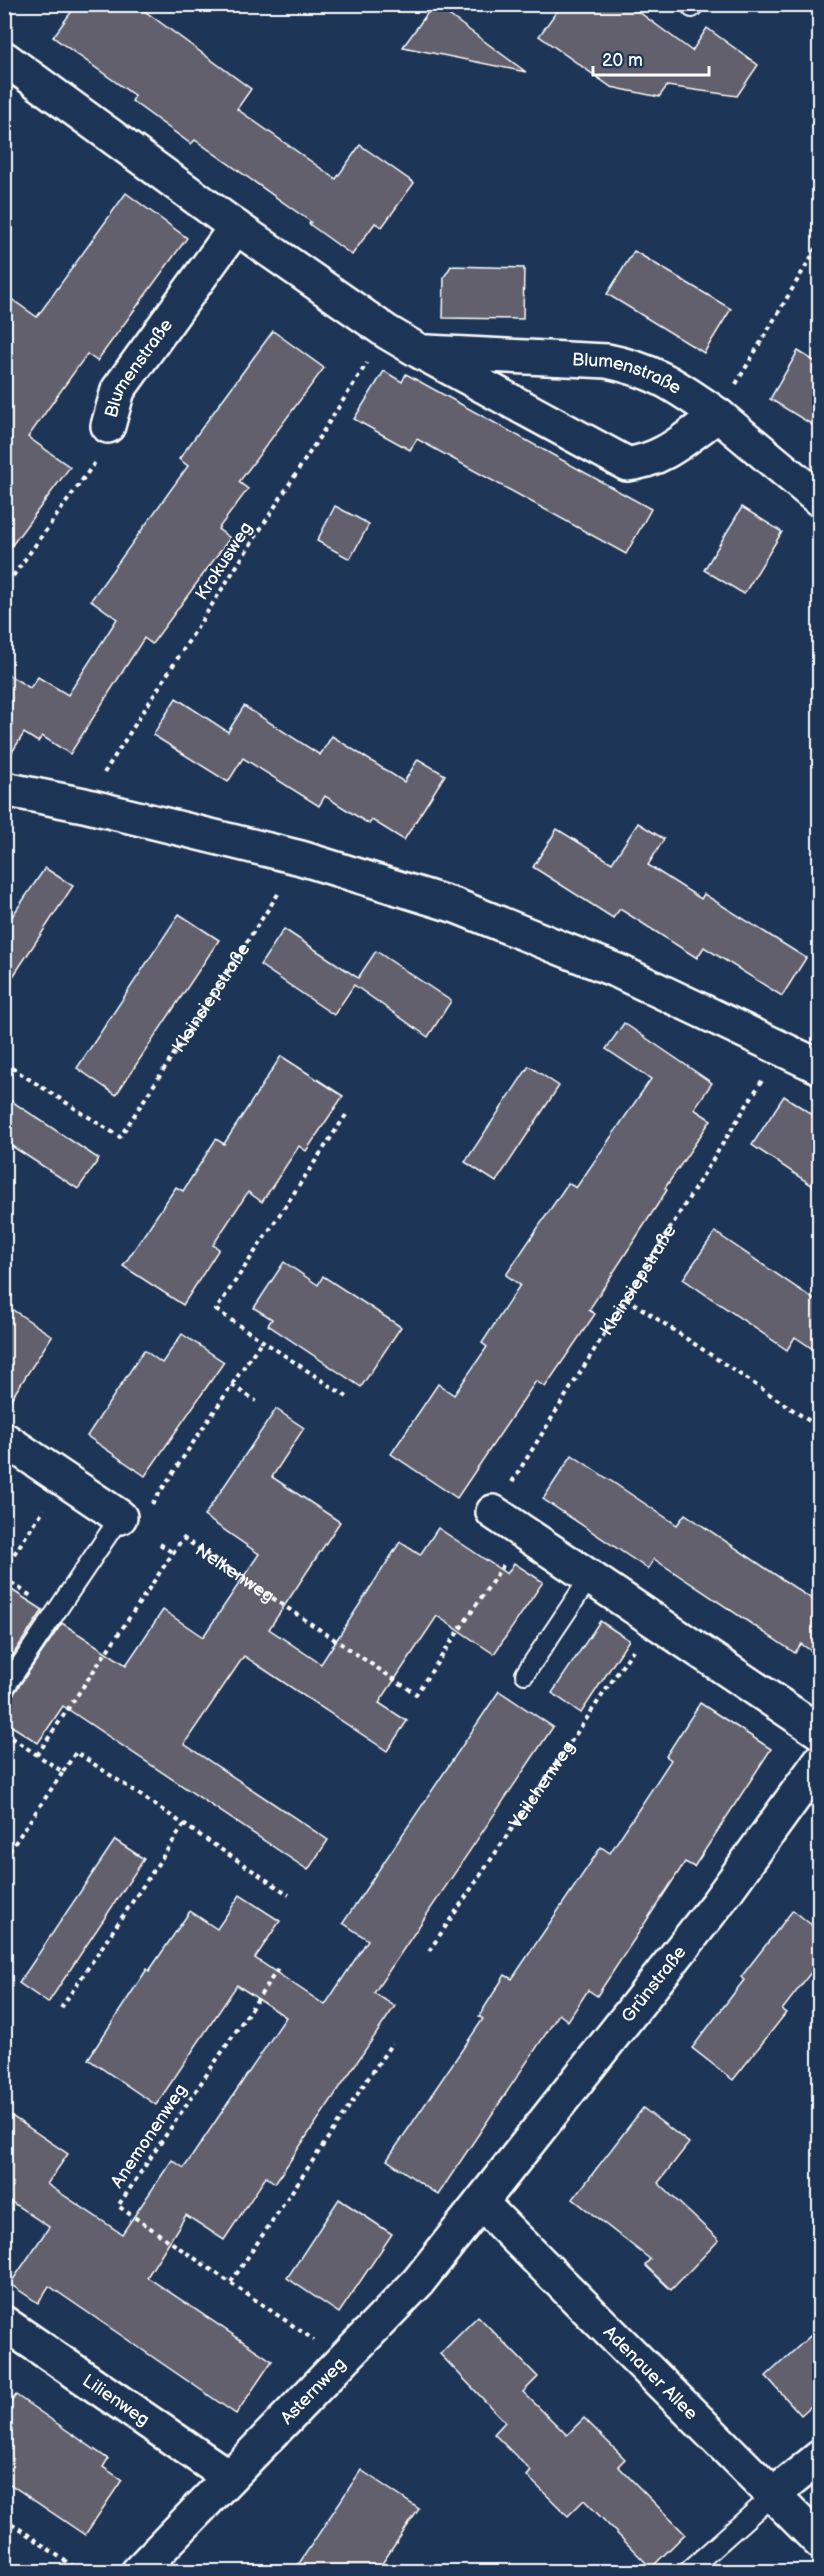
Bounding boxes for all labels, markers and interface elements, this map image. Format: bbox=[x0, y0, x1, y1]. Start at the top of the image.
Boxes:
scale bar bbox=[593, 39, 708, 77]
text: 20 m bbox=[602, 50, 643, 71]
street label: Blumenstraße bbox=[100, 314, 177, 420]
street label: Blumenstraße bbox=[571, 349, 685, 398]
street label: Krokusweg bbox=[191, 518, 257, 604]
street label: Kleinsiepstraße bbox=[167, 939, 254, 1056]
street label: Kleinsiepstraße bbox=[596, 1221, 680, 1339]
street label: Nelkenweg bbox=[191, 1539, 278, 1607]
street label: Veilchenweg bbox=[505, 1737, 579, 1833]
street label: Grünstraße bbox=[617, 1941, 690, 2027]
street label: Anemonenweg bbox=[107, 2080, 191, 2192]
street label: Adenauer Allee bbox=[599, 2321, 702, 2424]
street label: Asternweg bbox=[276, 2353, 350, 2428]
street label: Lilienweg bbox=[79, 2370, 154, 2430]

